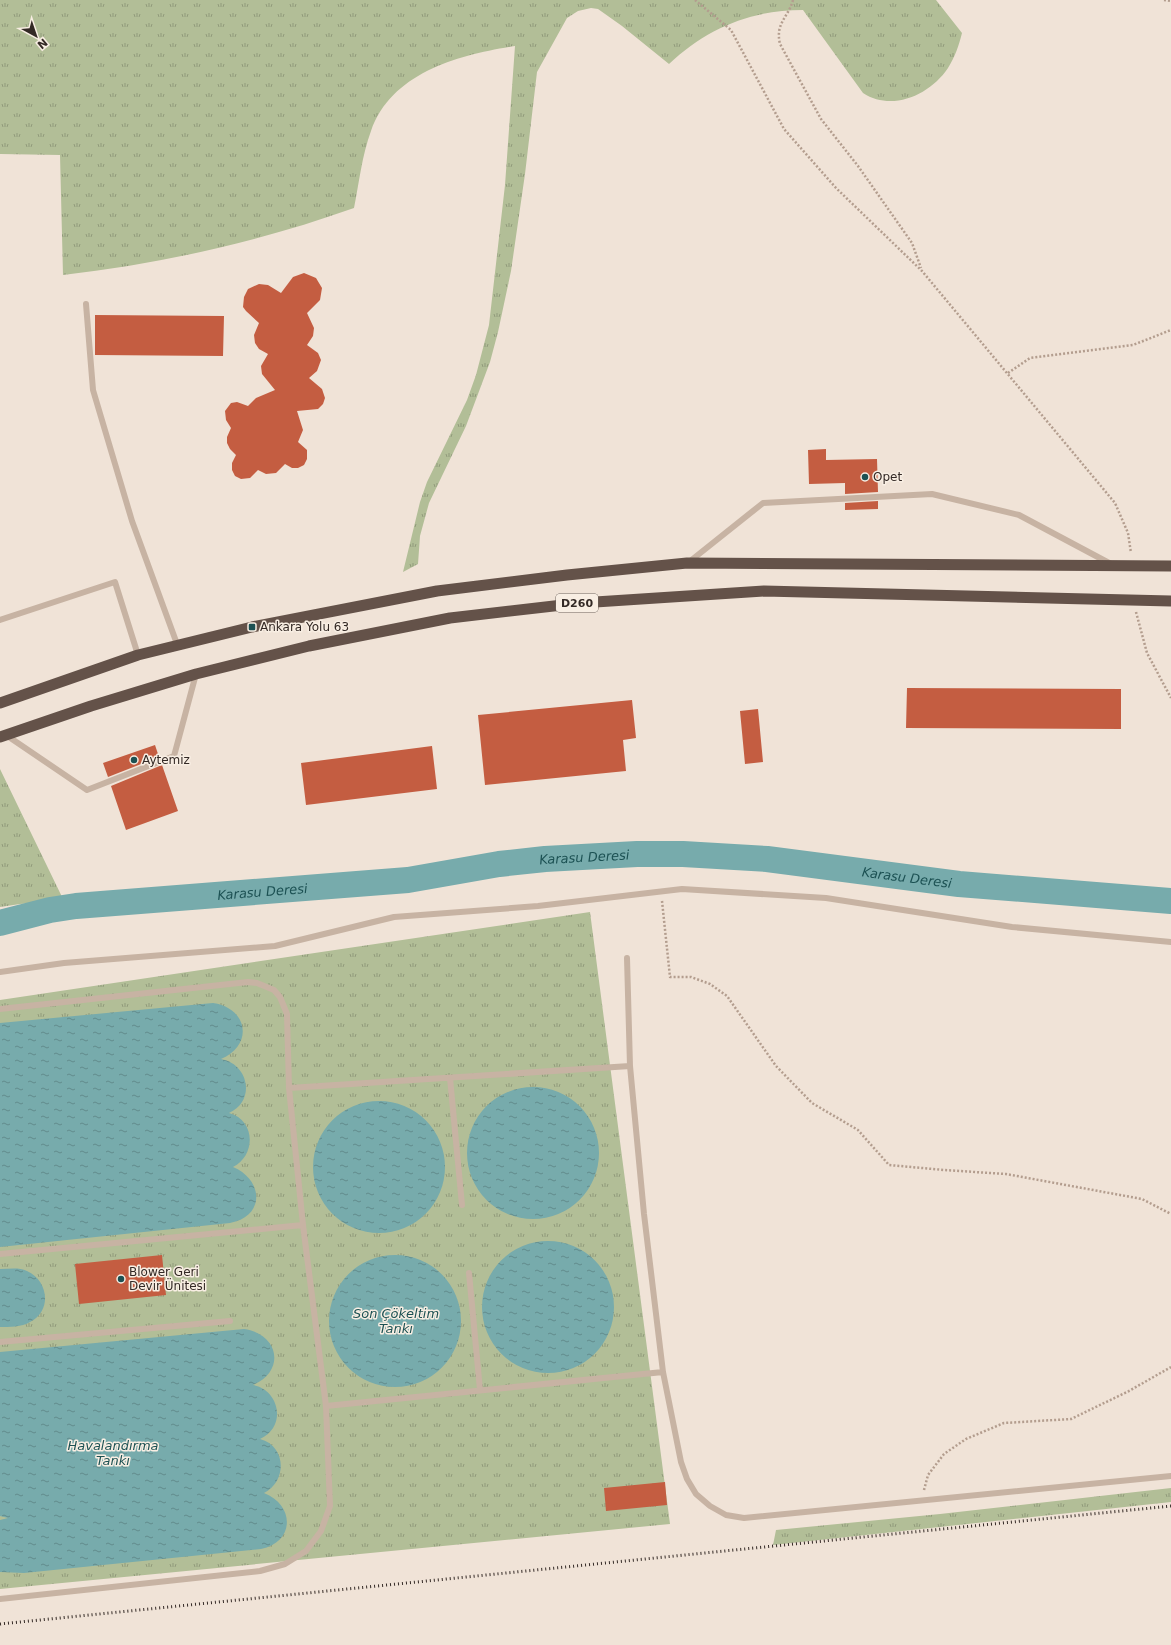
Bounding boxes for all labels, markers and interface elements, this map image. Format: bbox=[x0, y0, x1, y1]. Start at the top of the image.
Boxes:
north arrow bbox=[16, 16, 56, 56]
text: N bbox=[34, 35, 50, 51]
place label: Opet bbox=[873, 470, 902, 484]
marker: Opet bbox=[860, 472, 870, 482]
road number: D260 bbox=[556, 594, 598, 612]
place label: Ankara Yolu 63 bbox=[260, 620, 349, 634]
marker: Ankara Yolu 63 bbox=[247, 622, 257, 632]
place label: Aytemiz bbox=[142, 753, 190, 767]
marker: Aytemiz bbox=[129, 755, 139, 765]
water label: Karasu Deresi bbox=[538, 847, 630, 868]
water label: Karasu Deresi bbox=[861, 864, 953, 891]
water label: Karasu Deresi bbox=[217, 881, 308, 903]
place label: Blower Geri Devir Ünitesi bbox=[129, 1265, 206, 1293]
marker: Blower Geri Devir Ünitesi bbox=[116, 1274, 126, 1284]
water label: Son Çökeltim Tankı bbox=[353, 1306, 439, 1336]
water label: Havalandırma Tankı bbox=[67, 1438, 159, 1468]

